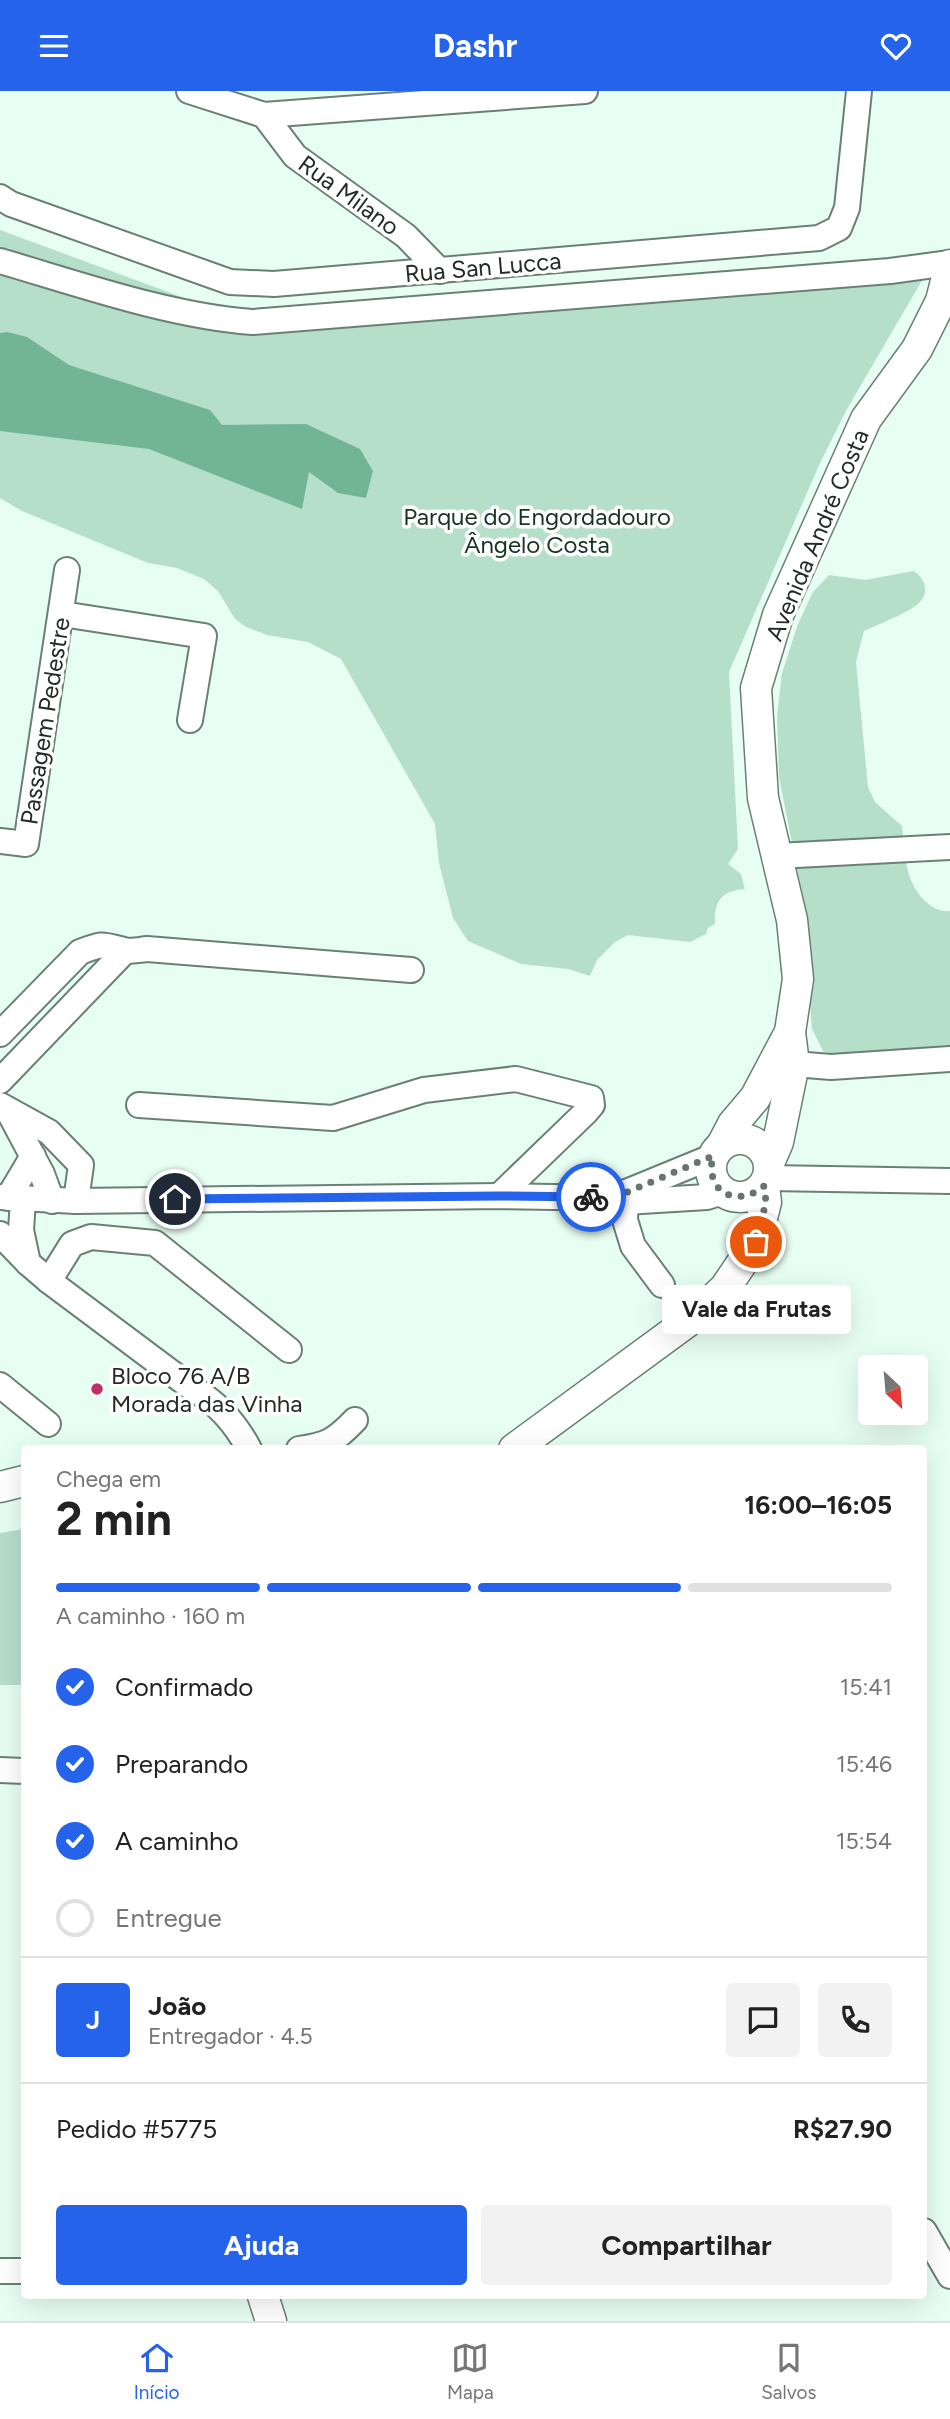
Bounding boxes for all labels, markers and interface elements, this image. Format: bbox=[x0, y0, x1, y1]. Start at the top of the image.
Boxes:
icon: menu bbox=[35, 27, 73, 65]
text: Dashr bbox=[433, 27, 517, 65]
icon: heart bbox=[877, 27, 915, 65]
street label: Rua Milano bbox=[293, 149, 405, 241]
street label: Rua San Lucca bbox=[404, 246, 562, 288]
street label: Avenida André Costa bbox=[759, 425, 875, 645]
park label: Parque do Engordadouro Ângelo Costa bbox=[403, 502, 671, 559]
street label: Passagem Pedestre bbox=[14, 615, 76, 827]
courier bbox=[556, 1162, 626, 1232]
pin bbox=[145, 1169, 205, 1229]
icon: bike bbox=[572, 1178, 610, 1216]
icon: home bbox=[156, 1180, 194, 1218]
pin bbox=[726, 1212, 786, 1272]
icon: bag bbox=[737, 1223, 775, 1261]
callout: Vale da Frutas bbox=[662, 1284, 850, 1333]
text: Vale da Frutas bbox=[682, 1295, 831, 1323]
north arrow bbox=[858, 1355, 928, 1425]
map controls bbox=[858, 1355, 928, 1425]
place label: Bloco 76 A/B Morada das Vinha bbox=[111, 1361, 302, 1418]
marker: Bloco 76 A/B Morada das Vinha bbox=[89, 1381, 105, 1397]
text: Chega em bbox=[56, 1465, 161, 1493]
text: 16:00–16:05 bbox=[744, 1489, 892, 1521]
text: 2 min bbox=[56, 1491, 172, 1547]
text: A caminho · 160 m bbox=[56, 1602, 245, 1630]
icon: check bbox=[56, 1668, 94, 1706]
text: Confirmado bbox=[115, 1671, 253, 1703]
text: 15:41 bbox=[840, 1673, 892, 1701]
icon: check bbox=[56, 1745, 94, 1783]
text: Preparando bbox=[115, 1748, 248, 1780]
text: 15:46 bbox=[836, 1750, 892, 1778]
icon: check bbox=[56, 1822, 94, 1860]
text: A caminho bbox=[115, 1825, 239, 1857]
text: 15:54 bbox=[836, 1827, 892, 1855]
text: Entregue bbox=[115, 1902, 222, 1934]
button: chat bbox=[726, 1983, 800, 2057]
button: phone bbox=[818, 1983, 892, 2057]
text: João bbox=[148, 1990, 206, 2022]
text: J bbox=[86, 2004, 100, 2036]
text: Entregador · 4.5 bbox=[148, 2022, 313, 2050]
text: Pedido #5775 bbox=[56, 2113, 217, 2145]
text: R$27.90 bbox=[793, 2113, 892, 2145]
button: Ajuda bbox=[56, 2205, 467, 2285]
button: Compartilhar bbox=[481, 2205, 892, 2285]
tab: Início bbox=[134, 2339, 180, 2404]
tab: Mapa bbox=[447, 2339, 494, 2404]
tab: Salvos bbox=[761, 2339, 816, 2404]

